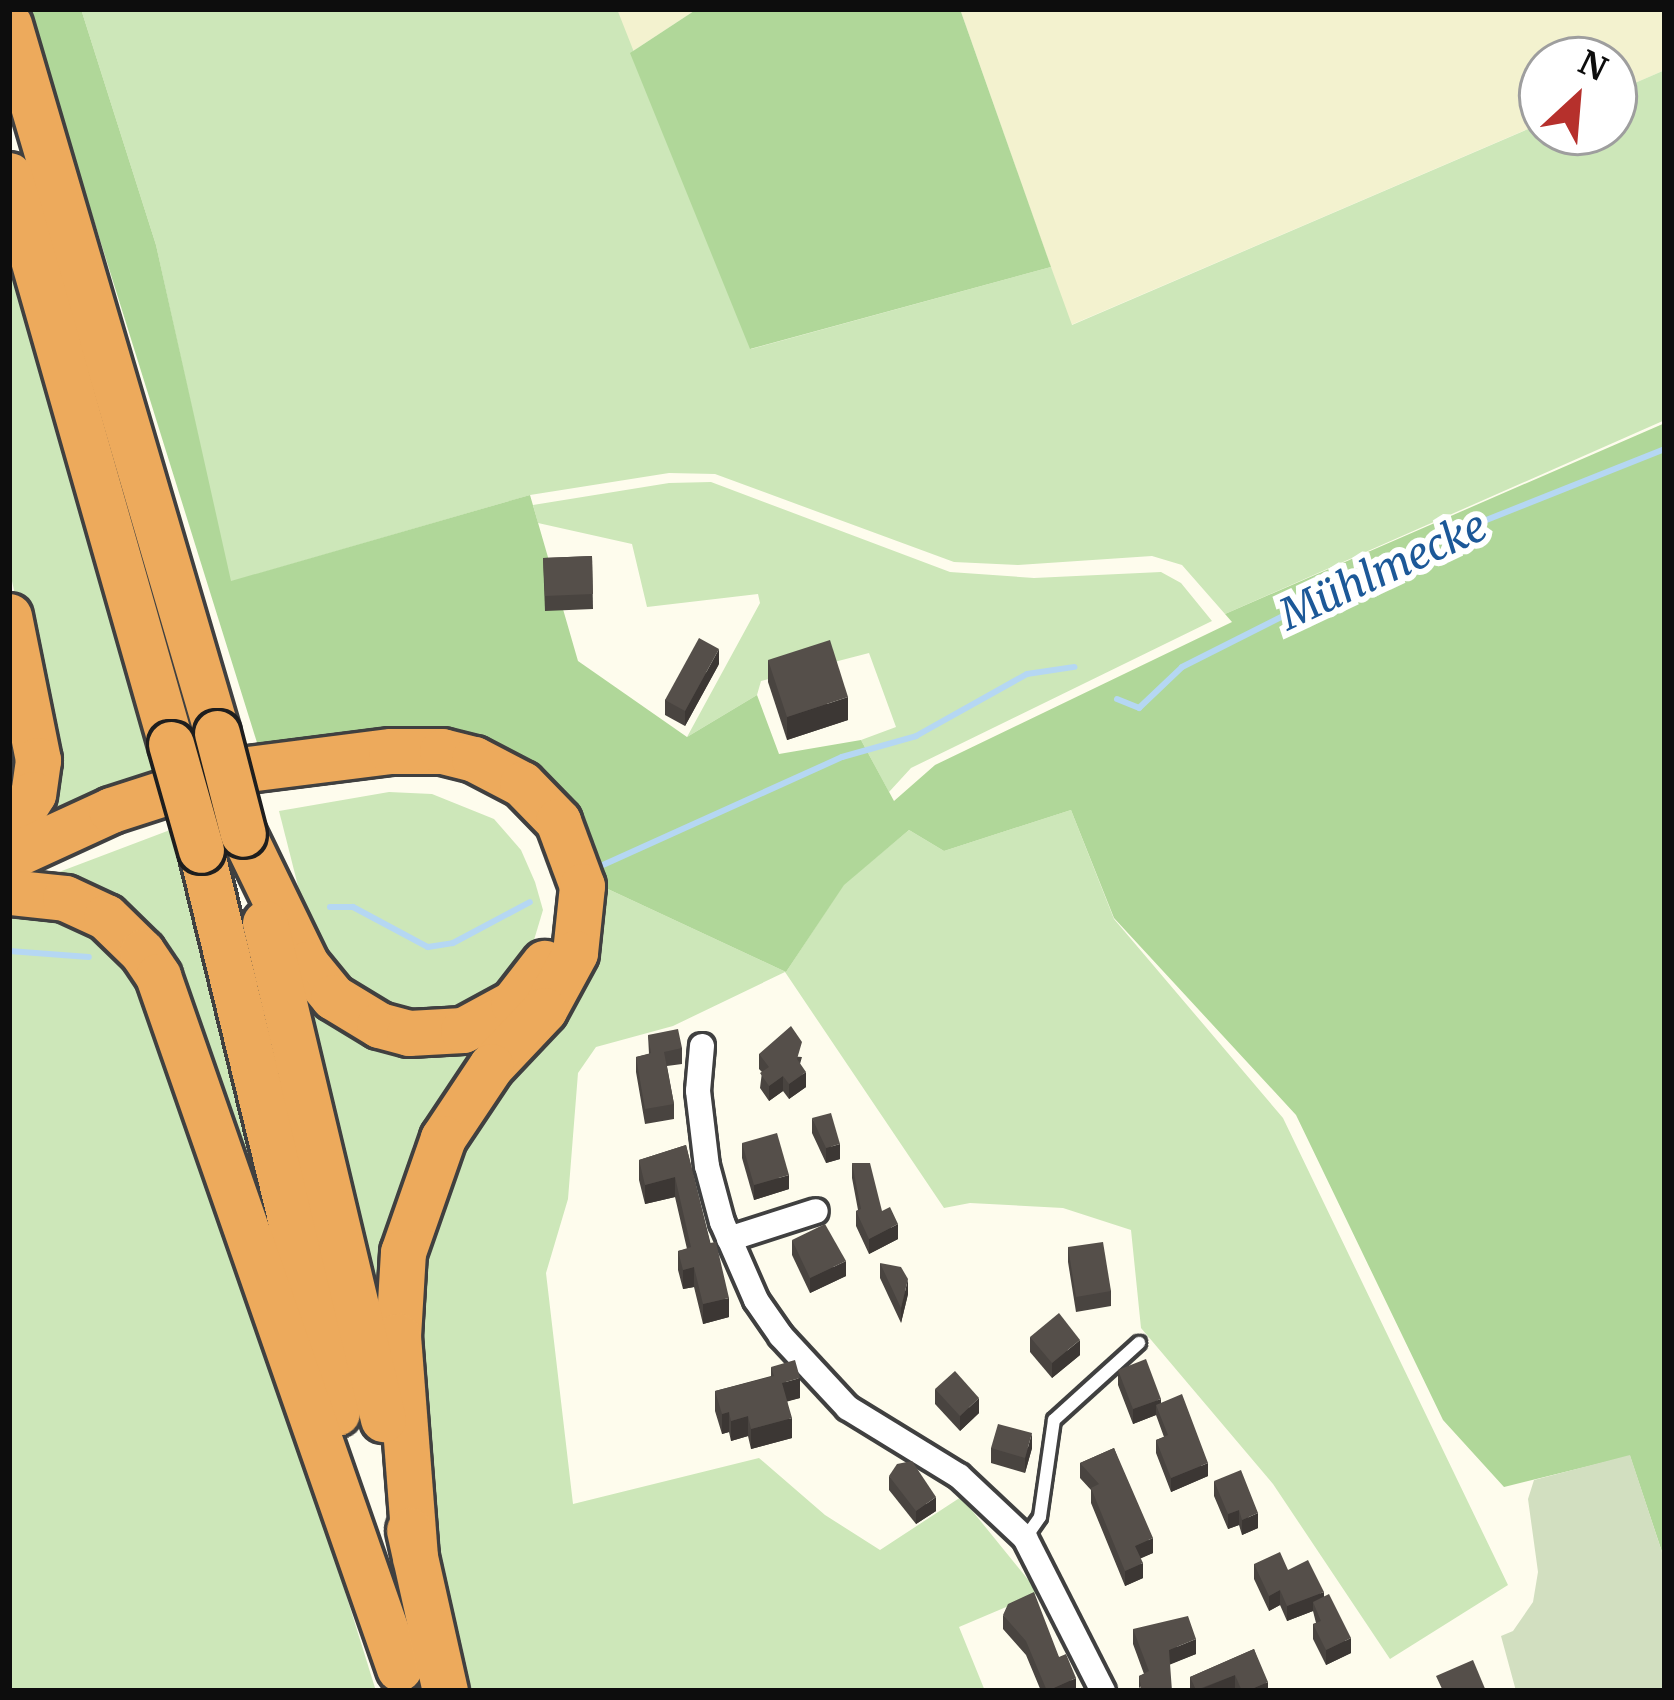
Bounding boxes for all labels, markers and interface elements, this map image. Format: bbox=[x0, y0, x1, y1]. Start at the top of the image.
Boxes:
north arrow bbox=[1518, 36, 1638, 156]
text: N bbox=[1572, 42, 1613, 90]
water label: Mühlmecke bbox=[1271, 500, 1495, 640]

